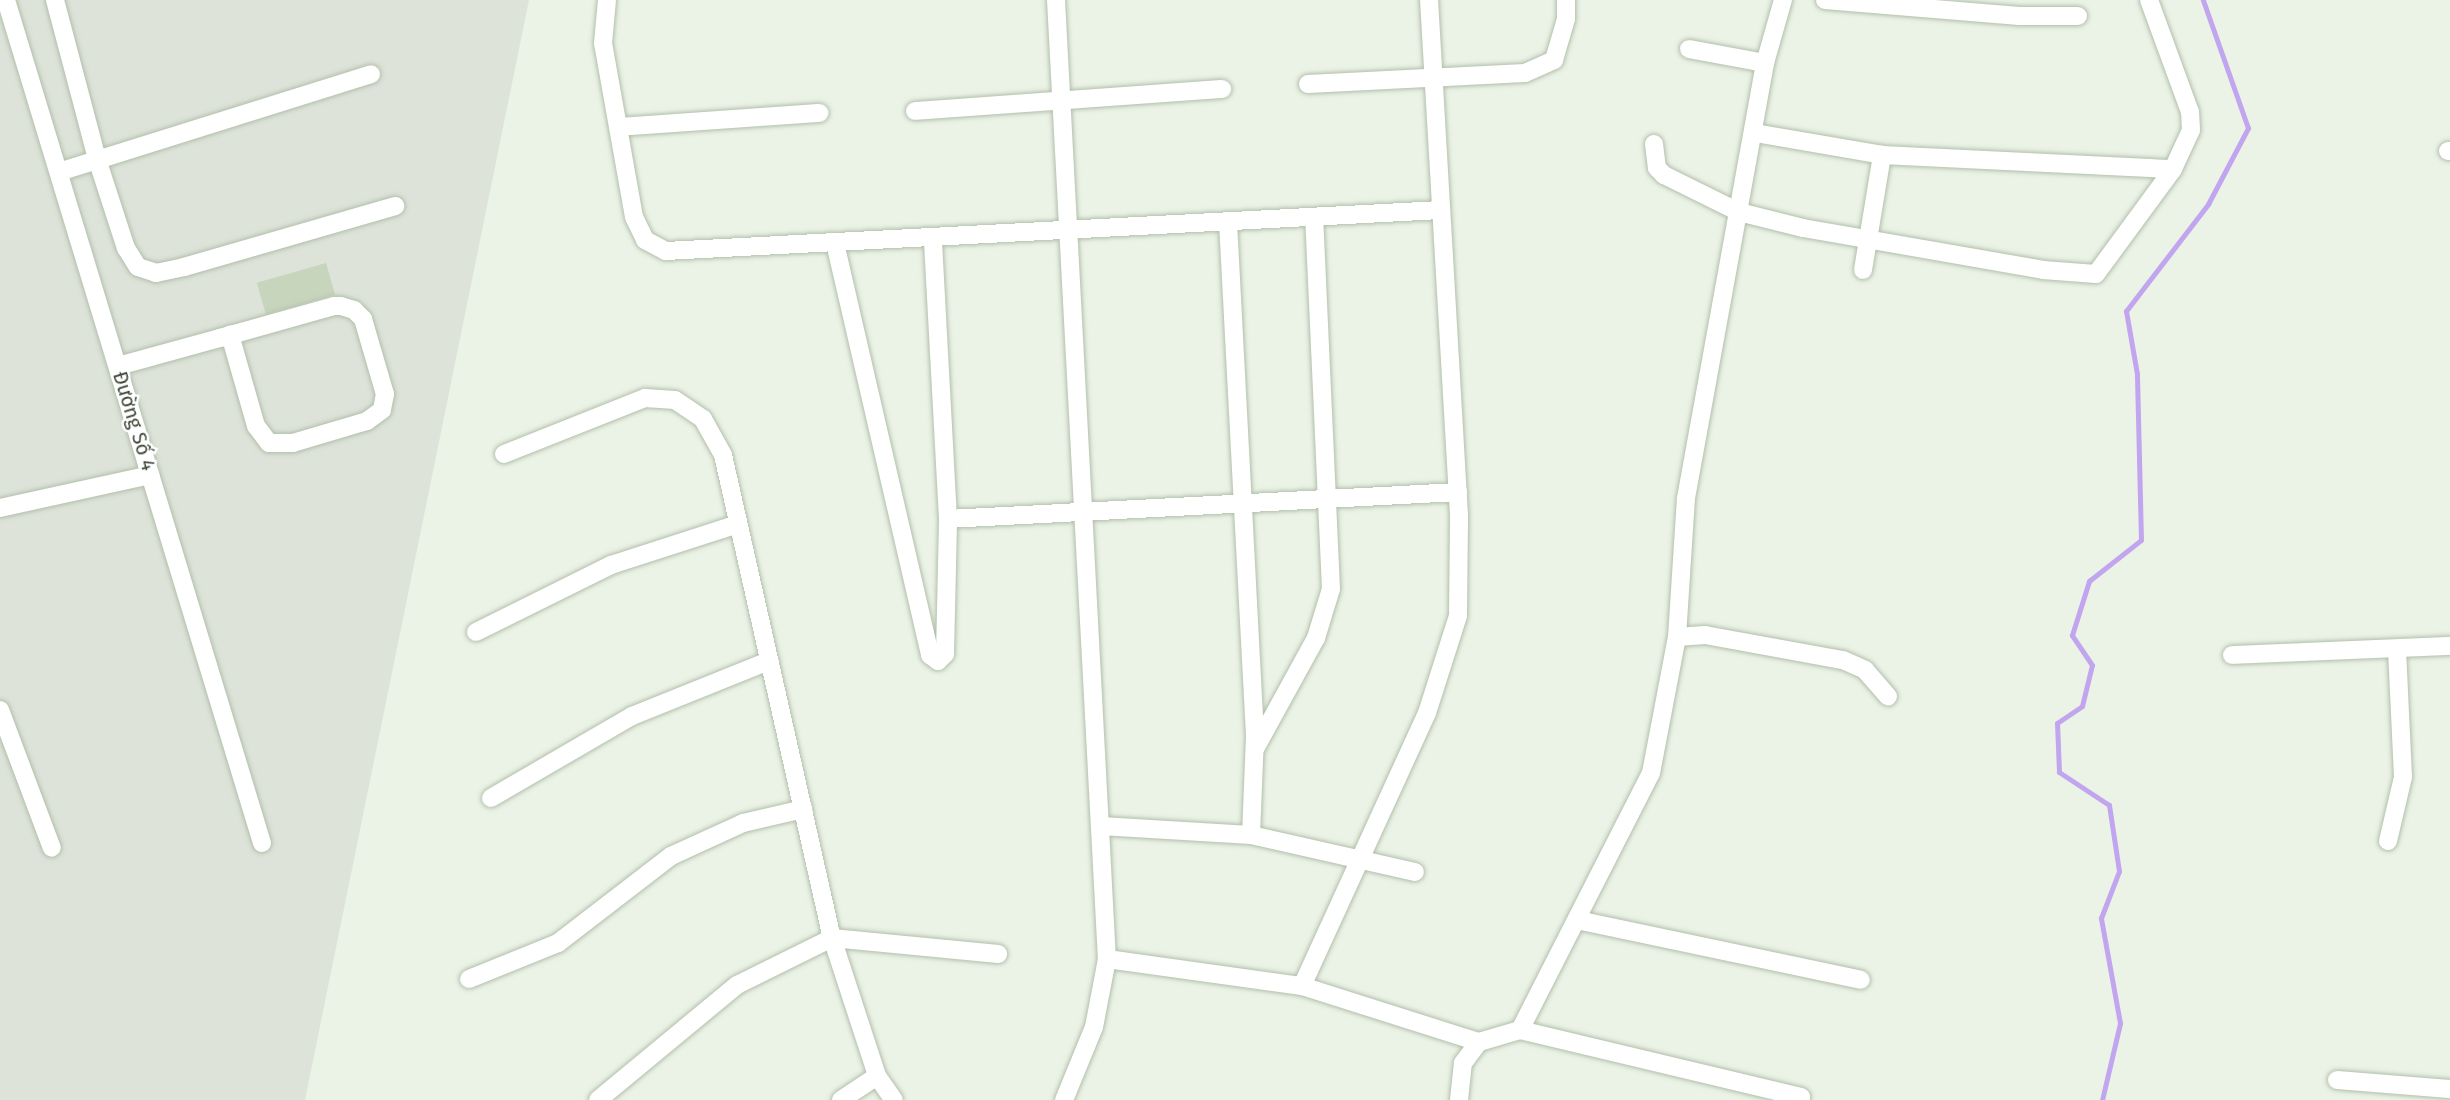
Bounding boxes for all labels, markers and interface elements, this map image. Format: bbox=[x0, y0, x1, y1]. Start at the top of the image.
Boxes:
street label: Đường Số 4 bbox=[108, 368, 160, 474]

